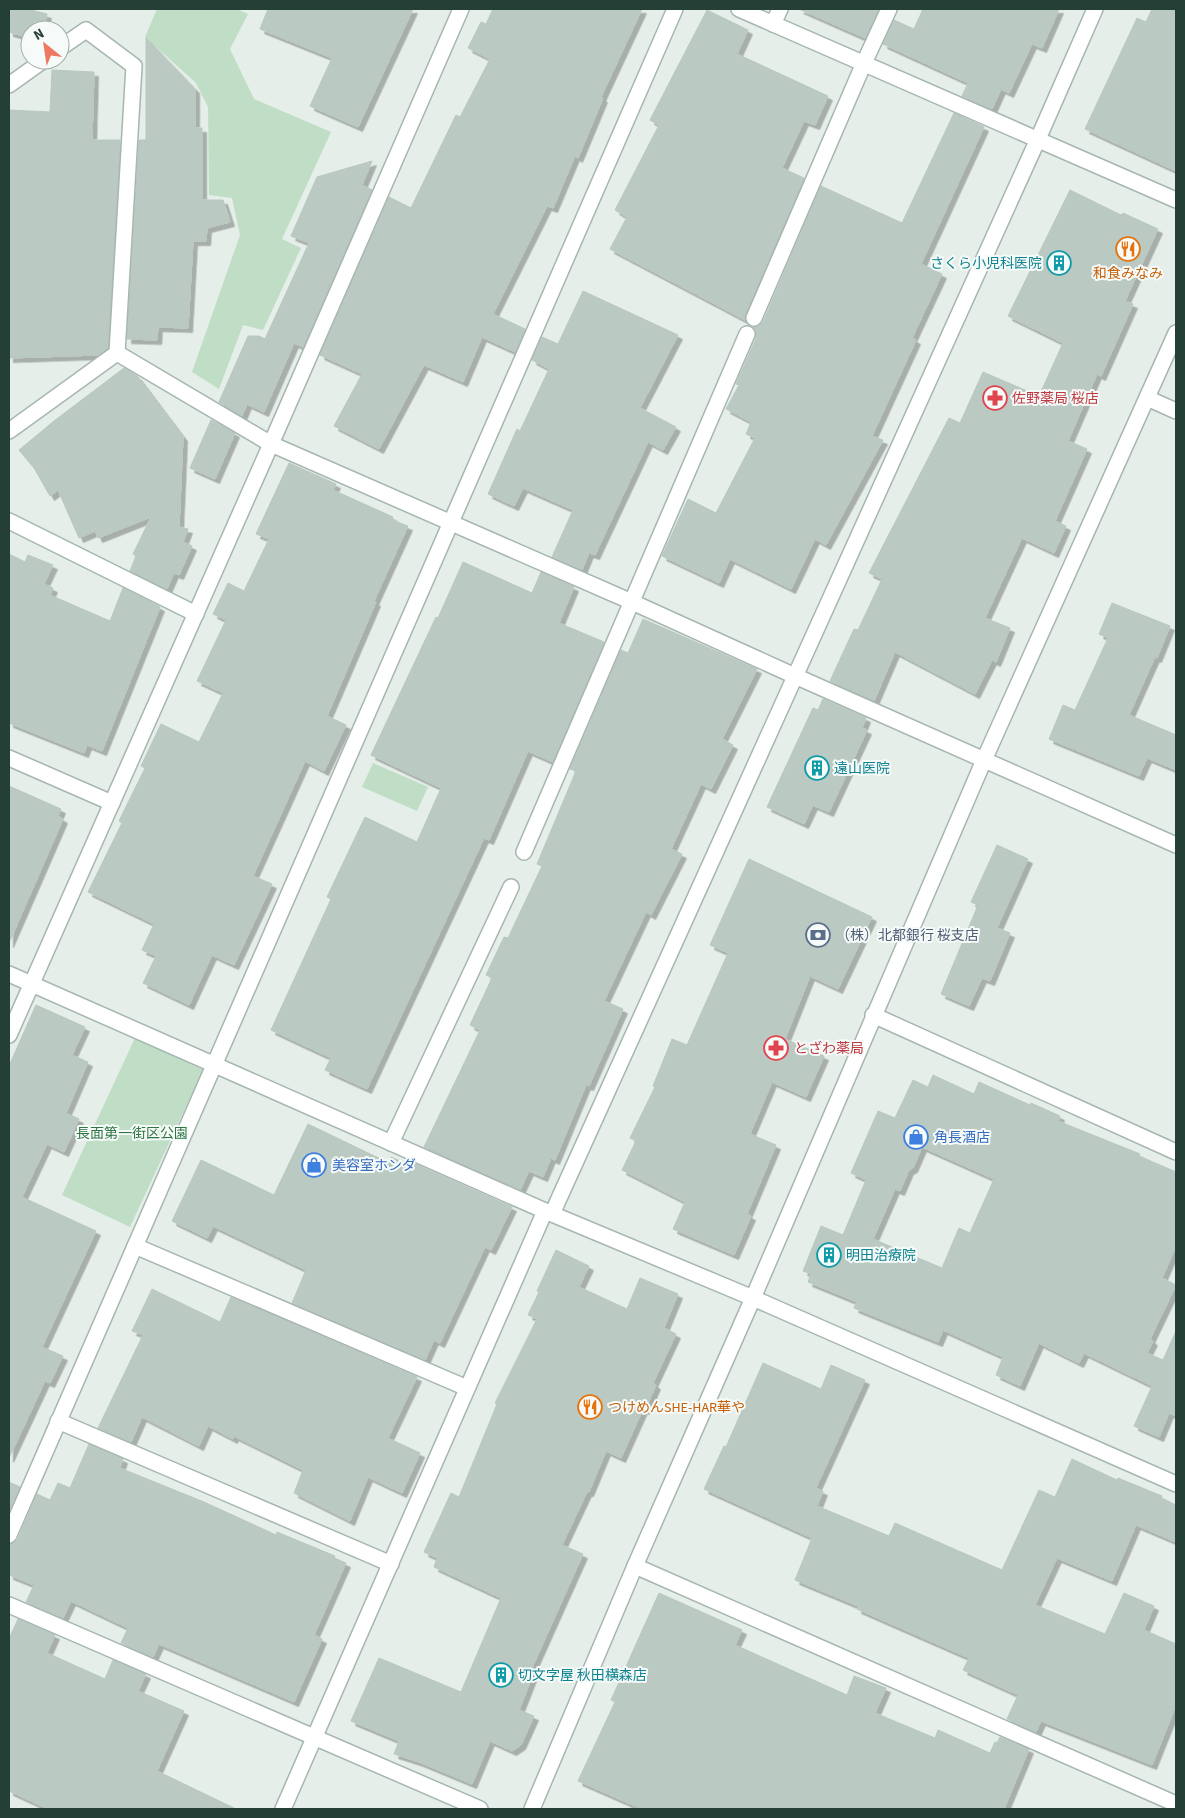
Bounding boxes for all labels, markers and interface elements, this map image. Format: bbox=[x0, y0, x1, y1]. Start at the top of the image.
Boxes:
north arrow bbox=[20, 20, 70, 70]
text: N bbox=[30, 24, 48, 46]
restaurant icon: 和食みなみ bbox=[1115, 236, 1141, 262]
building icon: さくら小児科医院 bbox=[1046, 250, 1072, 276]
place label: さくら小児科医院 bbox=[930, 254, 1042, 274]
place label: 和食みなみ bbox=[1093, 264, 1163, 284]
pharmacy icon: 佐野薬局 桜店 bbox=[982, 385, 1008, 411]
place label: 佐野薬局 桜店 bbox=[1012, 389, 1099, 409]
building icon: 遠山医院 bbox=[804, 755, 830, 781]
place label: 遠山医院 bbox=[834, 759, 890, 779]
bank icon: （株）北都銀行 桜支店 bbox=[805, 922, 831, 948]
place label: （株）北都銀行 桜支店 bbox=[836, 926, 979, 946]
pharmacy icon: とざわ薬局 bbox=[763, 1035, 789, 1061]
place label: とざわ薬局 bbox=[794, 1039, 864, 1059]
park label: 長面第一街区公園 bbox=[76, 1124, 188, 1144]
shop icon: 角長酒店 bbox=[903, 1124, 929, 1150]
place label: 角長酒店 bbox=[934, 1128, 990, 1148]
shop icon: 美容室ホンダ bbox=[301, 1152, 327, 1178]
place label: 美容室ホンダ bbox=[332, 1156, 416, 1176]
building icon: 明田治療院 bbox=[816, 1242, 842, 1268]
place label: 明田治療院 bbox=[846, 1246, 916, 1266]
restaurant icon: つけめんSHE-HAR華や bbox=[577, 1394, 603, 1420]
place label: つけめんSHE-HAR華や bbox=[608, 1398, 745, 1418]
building icon: 切文字屋 秋田横森店 bbox=[488, 1662, 514, 1688]
place label: 切文字屋 秋田横森店 bbox=[518, 1666, 647, 1686]

